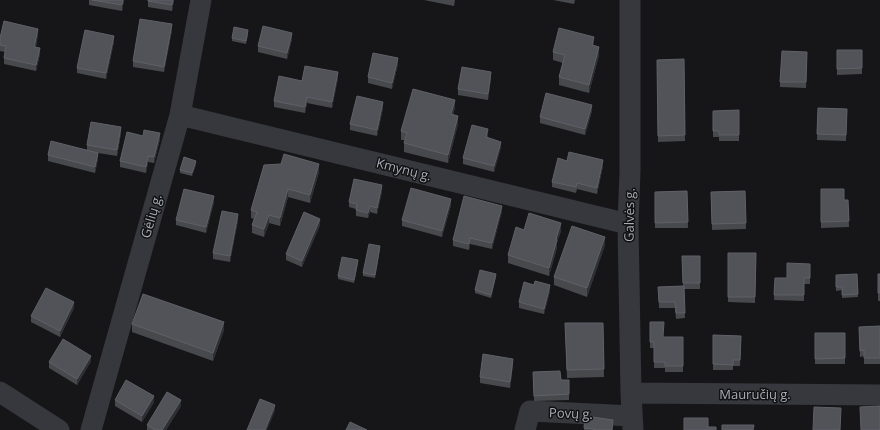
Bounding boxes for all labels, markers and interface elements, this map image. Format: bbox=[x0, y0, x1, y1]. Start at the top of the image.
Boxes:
street label: Kmynų g. bbox=[375, 153, 433, 185]
street label: Galvės g. bbox=[620, 188, 638, 242]
street label: Gėlių g. bbox=[136, 192, 166, 240]
street label: Mauručių g. bbox=[719, 385, 791, 403]
street label: Povų g. bbox=[549, 403, 593, 423]

